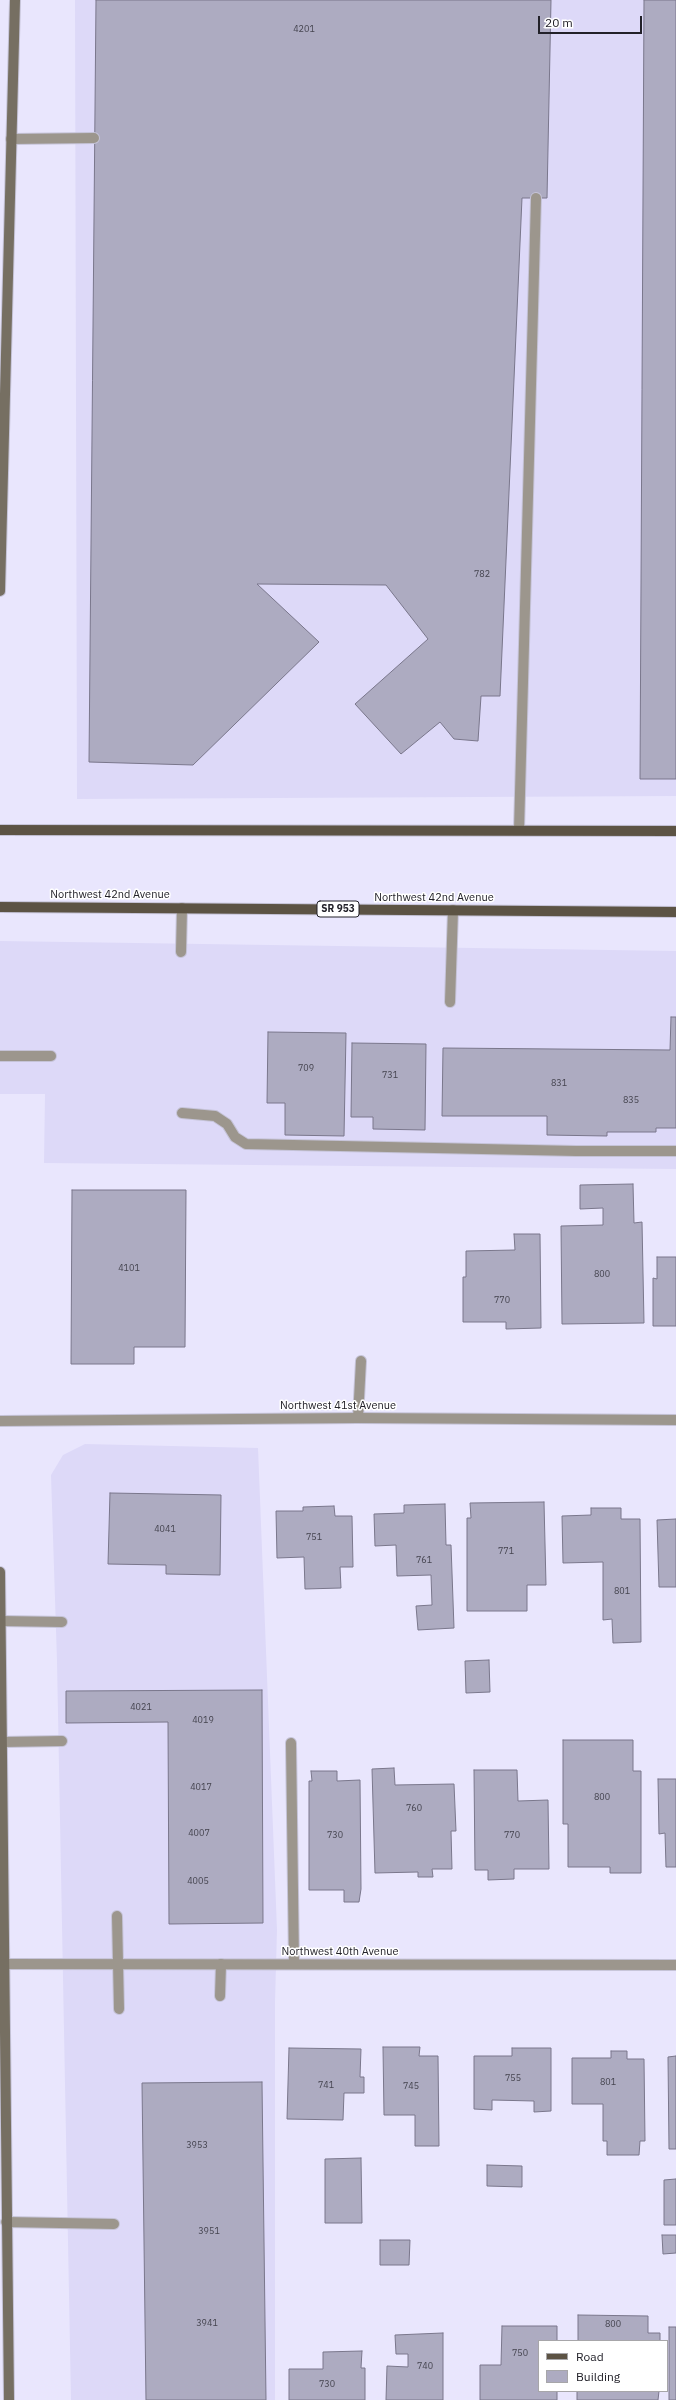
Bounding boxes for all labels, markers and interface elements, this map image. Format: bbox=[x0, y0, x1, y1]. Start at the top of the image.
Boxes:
scale bar bbox=[540, 8, 644, 34]
text: 20 m bbox=[545, 15, 573, 30]
house number: 4201 bbox=[293, 24, 315, 34]
house number: 782 bbox=[474, 569, 490, 579]
street label: Northwest 42nd Avenue bbox=[50, 888, 170, 902]
street label: Northwest 42nd Avenue bbox=[374, 891, 494, 905]
road number: SR 953 bbox=[317, 901, 359, 917]
house number: 709 bbox=[298, 1063, 314, 1073]
house number: 731 bbox=[382, 1070, 398, 1080]
house number: 831 bbox=[551, 1078, 567, 1088]
house number: 835 bbox=[623, 1095, 639, 1105]
house number: 4101 bbox=[118, 1263, 140, 1273]
house number: 800 bbox=[594, 1269, 610, 1279]
house number: 770 bbox=[494, 1295, 510, 1305]
street label: Northwest 41st Avenue bbox=[280, 1399, 396, 1413]
house number: 4041 bbox=[154, 1524, 176, 1534]
house number: 751 bbox=[306, 1532, 322, 1542]
house number: 771 bbox=[498, 1546, 514, 1556]
house number: 761 bbox=[416, 1555, 432, 1565]
house number: 801 bbox=[614, 1586, 630, 1596]
house number: 4021 bbox=[130, 1702, 152, 1712]
house number: 4019 bbox=[192, 1715, 214, 1725]
house number: 4017 bbox=[190, 1782, 212, 1792]
house number: 800 bbox=[594, 1792, 610, 1802]
house number: 760 bbox=[406, 1803, 422, 1813]
house number: 4007 bbox=[188, 1828, 210, 1838]
house number: 730 bbox=[327, 1830, 343, 1840]
house number: 770 bbox=[504, 1830, 520, 1840]
house number: 4005 bbox=[187, 1876, 209, 1886]
street label: Northwest 40th Avenue bbox=[282, 1945, 398, 1959]
house number: 755 bbox=[505, 2073, 521, 2083]
house number: 801 bbox=[600, 2077, 616, 2087]
house number: 741 bbox=[318, 2080, 334, 2090]
house number: 745 bbox=[403, 2081, 419, 2091]
house number: 3953 bbox=[186, 2140, 208, 2150]
house number: 3951 bbox=[198, 2226, 220, 2236]
house number: 3941 bbox=[196, 2318, 218, 2328]
house number: 800 bbox=[605, 2319, 621, 2329]
legend bbox=[538, 2340, 668, 2392]
house number: 750 bbox=[512, 2348, 528, 2358]
text: Road bbox=[576, 2349, 604, 2364]
house number: 740 bbox=[417, 2361, 433, 2371]
text: Building bbox=[576, 2369, 620, 2384]
house number: 730 bbox=[319, 2379, 335, 2389]

